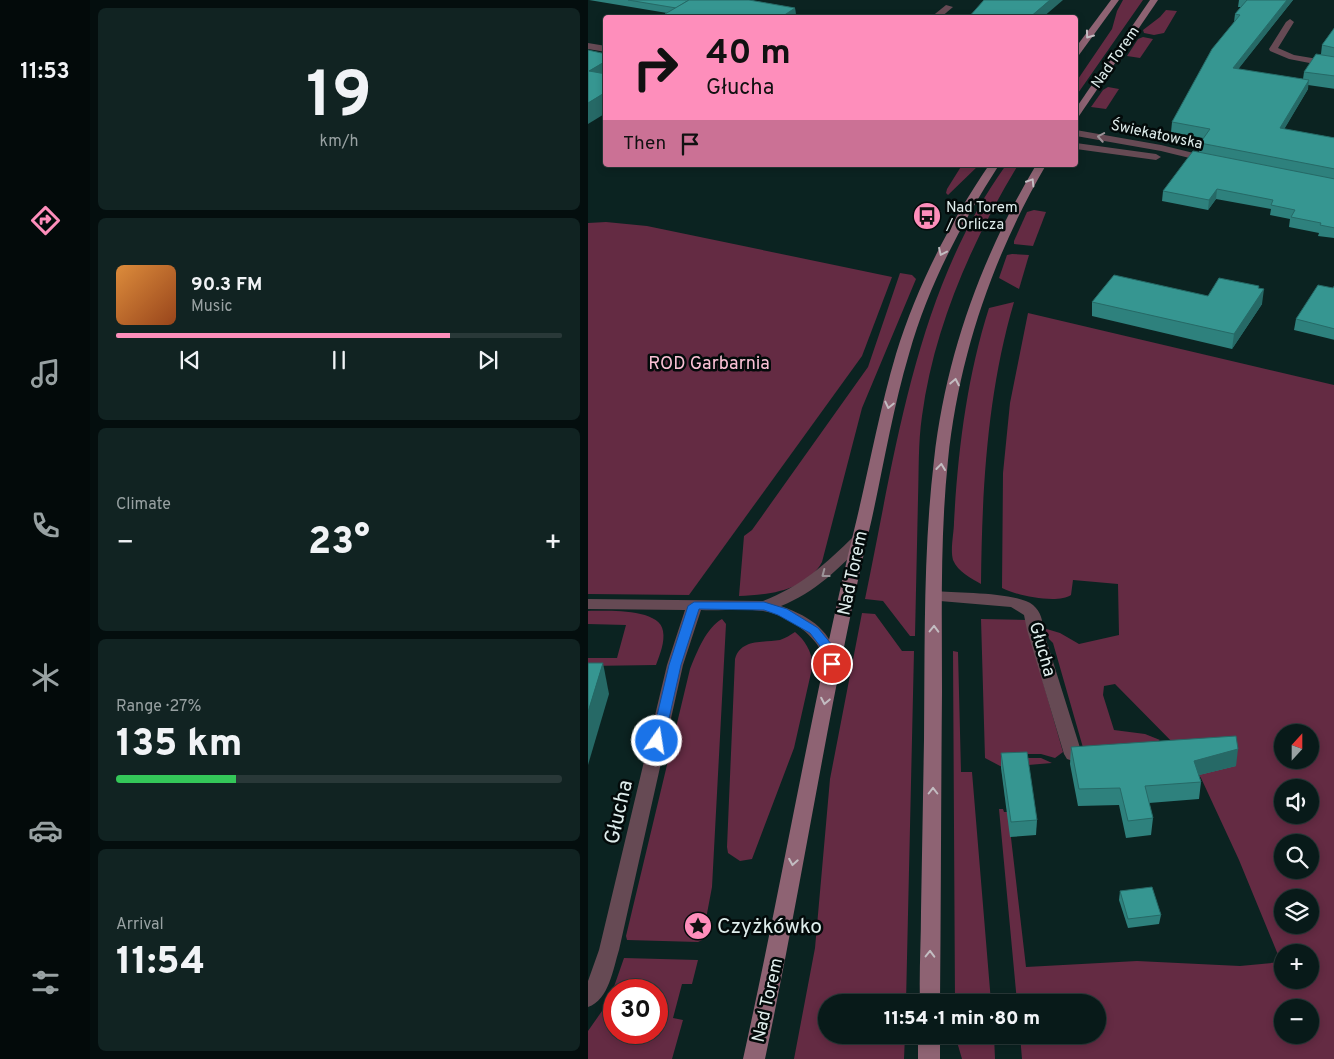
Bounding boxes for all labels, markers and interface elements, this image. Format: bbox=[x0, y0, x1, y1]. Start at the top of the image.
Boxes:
street label: Nad Torem bbox=[1088, 23, 1145, 93]
one-way arrow bbox=[1086, 29, 1095, 39]
text: 40 m bbox=[706, 32, 791, 76]
icon: right bbox=[623, 35, 688, 100]
text: 19 bbox=[306, 58, 372, 140]
text: 11:53 bbox=[20, 59, 70, 86]
text: Głucha bbox=[706, 75, 774, 102]
street label: Świekatowska bbox=[1109, 115, 1205, 154]
icon: arrive bbox=[676, 130, 704, 158]
text: km/h bbox=[320, 132, 358, 152]
text: Then bbox=[623, 132, 666, 156]
one-way arrow bbox=[1097, 133, 1105, 143]
one-way arrow bbox=[1024, 178, 1034, 187]
place label: Nad Torem / Orlicza bbox=[945, 199, 1018, 235]
bus stop icon: Nad Torem / Orlicza bbox=[912, 201, 942, 231]
icon: directions bbox=[28, 203, 63, 238]
one-way arrow bbox=[938, 247, 948, 256]
text: 90.3 FM bbox=[191, 273, 262, 297]
text: Music bbox=[191, 297, 232, 317]
icon: previous bbox=[176, 346, 204, 374]
icon: pause bbox=[325, 346, 353, 374]
icon: next bbox=[474, 346, 502, 374]
park label: ROD Garbarnia bbox=[648, 353, 770, 376]
icon: music bbox=[28, 356, 63, 391]
one-way arrow bbox=[950, 378, 960, 386]
one-way arrow bbox=[884, 401, 895, 410]
one-way arrow bbox=[935, 462, 946, 470]
text: Climate bbox=[116, 495, 171, 515]
icon: phone bbox=[28, 508, 63, 543]
text: 23° bbox=[308, 519, 370, 568]
text: − bbox=[116, 526, 134, 562]
text: + bbox=[544, 526, 562, 562]
street label: Nad Torem bbox=[833, 529, 874, 618]
one-way arrow bbox=[822, 568, 831, 576]
street label: Głucha bbox=[1023, 619, 1060, 679]
one-way arrow bbox=[929, 625, 939, 632]
pin bbox=[811, 643, 853, 685]
icon: arrive bbox=[818, 650, 846, 678]
icon: climate bbox=[28, 660, 63, 695]
one-way arrow bbox=[820, 696, 831, 705]
text: Range · 27% bbox=[116, 697, 201, 717]
position arrow bbox=[630, 714, 682, 766]
text: 135 km bbox=[116, 721, 242, 770]
north arrow bbox=[1274, 724, 1319, 769]
map controls bbox=[1274, 724, 1319, 1044]
street label: Głucha bbox=[599, 778, 640, 847]
button: sound bbox=[1274, 779, 1319, 824]
one-way arrow bbox=[928, 787, 938, 795]
icon: car bbox=[28, 813, 63, 848]
button: search bbox=[1274, 834, 1319, 879]
one-way arrow bbox=[788, 857, 798, 866]
button: layers bbox=[1274, 889, 1319, 934]
place icon: Czyżkówko bbox=[683, 911, 713, 941]
place label: Czyżkówko bbox=[717, 914, 822, 941]
text: Arrival bbox=[116, 915, 164, 935]
text: 11:54 bbox=[116, 939, 205, 988]
button: + bbox=[1274, 944, 1319, 989]
one-way arrow bbox=[925, 950, 935, 958]
street label: Nad Torem bbox=[748, 956, 789, 1045]
icon: filters bbox=[28, 965, 63, 1000]
speed limit sign: 30 bbox=[603, 979, 668, 1044]
button: − bbox=[1274, 999, 1319, 1044]
text: 11:54 · 1 min · 80 m bbox=[884, 1007, 1040, 1031]

